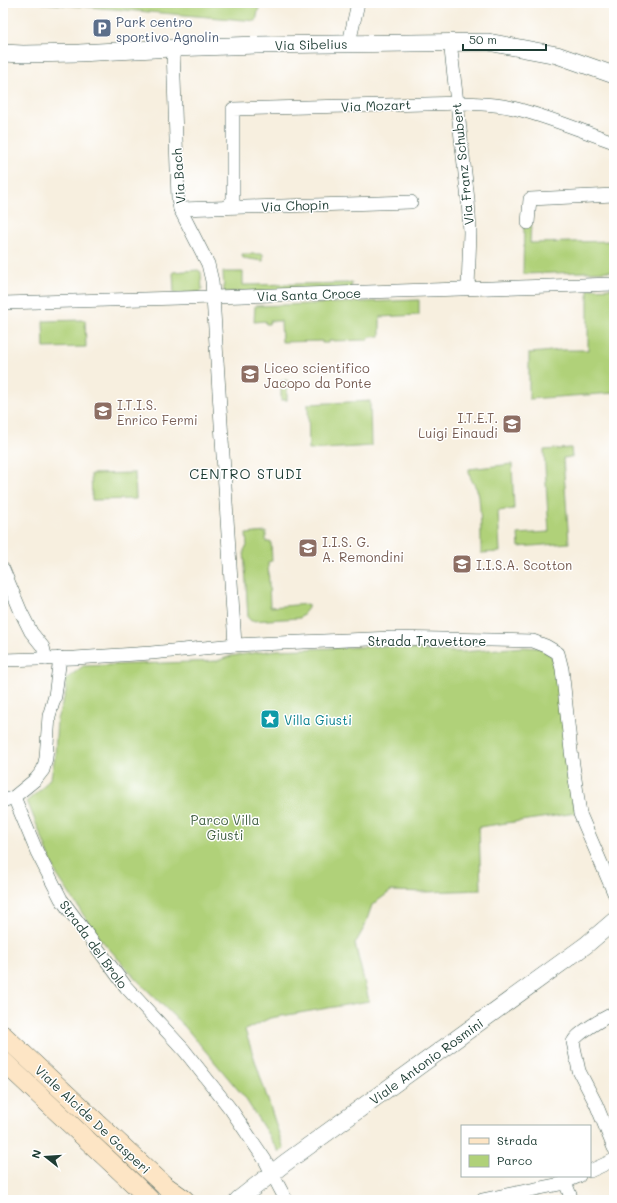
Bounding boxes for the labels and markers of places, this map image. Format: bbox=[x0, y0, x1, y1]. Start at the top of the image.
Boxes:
place label: Park centro sportivo Agnolin bbox=[116, 13, 219, 45]
parking icon: Park centro sportivo Agnolin bbox=[91, 17, 113, 39]
place label: Liceo scientifico Jacopo da Ponte bbox=[264, 359, 372, 391]
school or university icon: Liceo scientifico Jacopo da Ponte bbox=[239, 363, 261, 385]
place label: I.T.I.S. Enrico Fermi bbox=[117, 396, 198, 428]
school or university icon: I.T.I.S. Enrico Fermi bbox=[92, 400, 114, 422]
place label: I.T.E.T. Luigi Einaudi bbox=[418, 409, 498, 441]
school or university icon: I.T.E.T. Luigi Einaudi bbox=[501, 413, 523, 435]
place label: I.I.S. G. A. Remondini bbox=[322, 533, 404, 565]
school or university icon: I.I.S. G. A. Remondini bbox=[297, 537, 319, 559]
school or university icon: I.I.S.A. Scotton bbox=[451, 553, 473, 575]
place label: I.I.S.A. Scotton bbox=[476, 556, 572, 573]
place icon: Villa Giusti bbox=[259, 708, 281, 730]
place label: Villa Giusti bbox=[284, 711, 352, 728]

